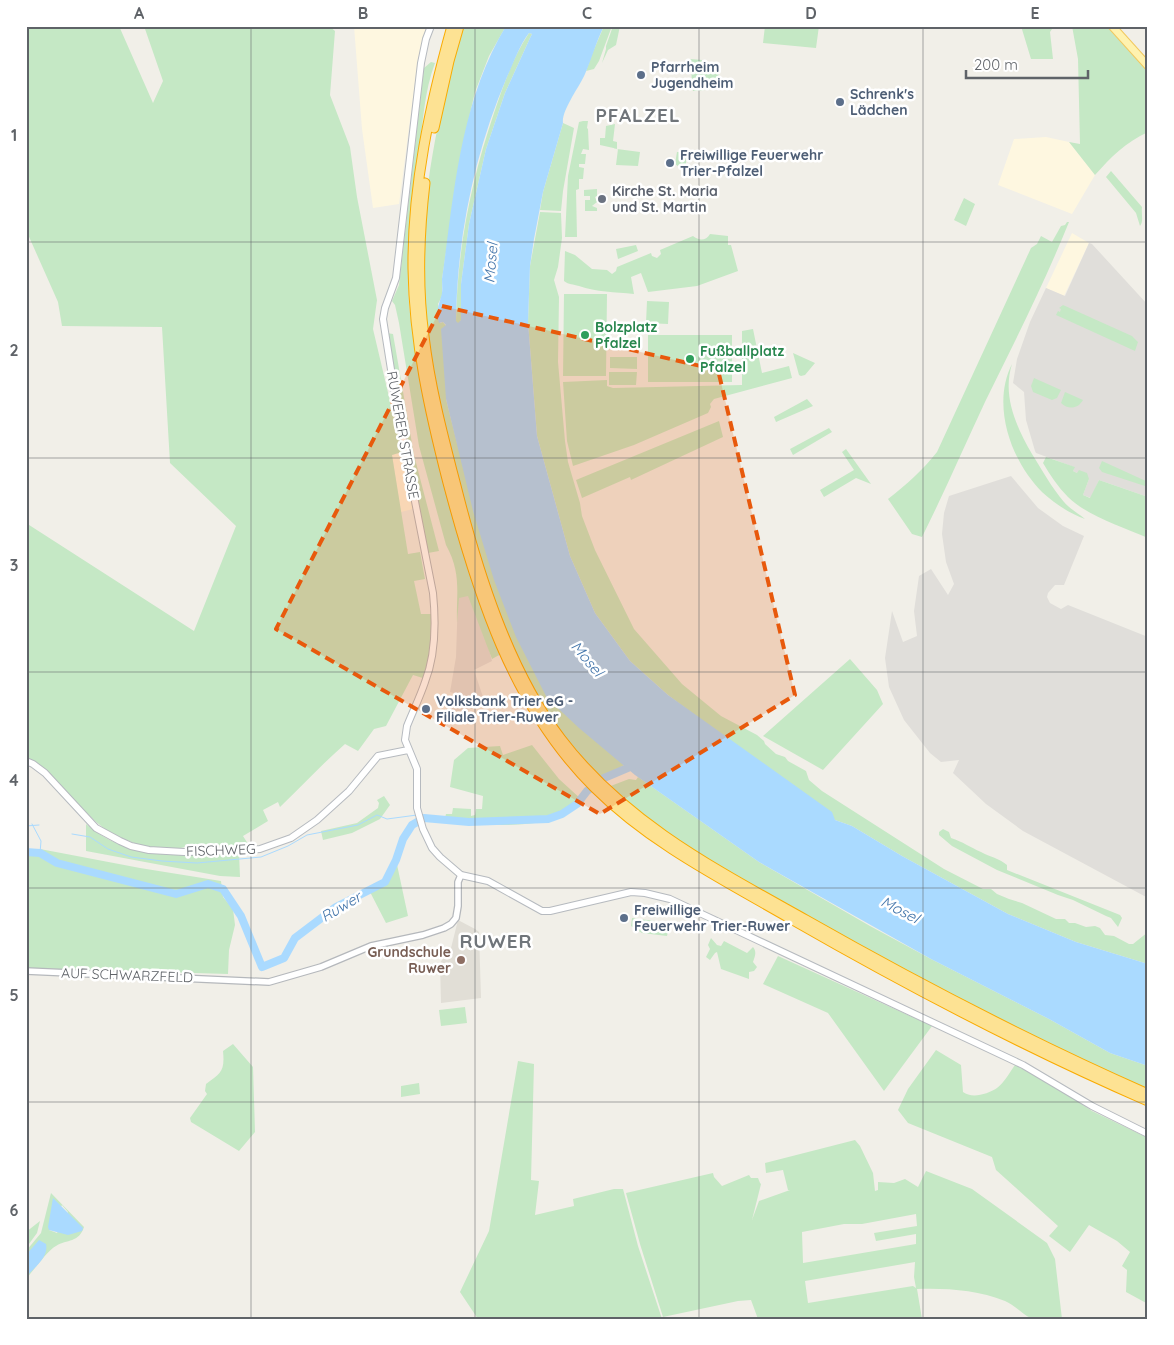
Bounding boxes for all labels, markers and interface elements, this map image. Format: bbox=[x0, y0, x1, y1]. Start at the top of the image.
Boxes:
text: A bbox=[134, 3, 145, 23]
text: B bbox=[358, 3, 368, 23]
text: C bbox=[582, 3, 592, 23]
text: D bbox=[805, 3, 817, 23]
text: E bbox=[1030, 3, 1040, 23]
scale bar bbox=[966, 48, 1089, 80]
text: 200 m bbox=[974, 55, 1018, 74]
place label: Pfarrheim Jugendheim bbox=[651, 58, 734, 92]
marker: Pfarrheim Jugendheim bbox=[635, 69, 647, 81]
place label: Schrenk's Lädchen bbox=[850, 85, 914, 119]
marker: Schrenk's Lädchen bbox=[834, 96, 846, 108]
district label: PFALZEL bbox=[595, 103, 681, 127]
text: 1 bbox=[11, 125, 17, 145]
place label: Freiwillige Feuerwehr Trier-Pfalzel bbox=[680, 146, 823, 180]
marker: Freiwillige Feuerwehr Trier-Pfalzel bbox=[664, 157, 676, 169]
place label: Kirche St. Maria und St. Martin bbox=[612, 182, 718, 216]
marker: Kirche St. Maria und St. Martin bbox=[596, 193, 608, 205]
water label: Mosel bbox=[479, 240, 502, 284]
place label: Bolzplatz Pfalzel bbox=[595, 318, 658, 352]
marker: Bolzplatz Pfalzel bbox=[579, 329, 591, 341]
text: 2 bbox=[9, 340, 19, 360]
place label: Fußballplatz Pfalzel bbox=[700, 342, 784, 376]
marker: Fußballplatz Pfalzel bbox=[684, 353, 696, 365]
street label: RUWERER STRASSE bbox=[383, 370, 423, 500]
text: 3 bbox=[10, 555, 18, 575]
water label: Mosel bbox=[567, 637, 609, 681]
place label: Volksbank Trier eG - Filiale Trier-Ruwer bbox=[436, 692, 573, 726]
marker: Volksbank Trier eG - Filiale Trier-Ruwer bbox=[420, 703, 432, 715]
text: 4 bbox=[9, 770, 19, 790]
street label: FISCHWEG bbox=[186, 840, 256, 860]
water label: Ruwer bbox=[317, 886, 366, 926]
water label: Mosel bbox=[878, 892, 924, 928]
place label: Freiwillige Feuerwehr Trier-Ruwer bbox=[634, 901, 790, 935]
marker: Freiwillige Feuerwehr Trier-Ruwer bbox=[618, 912, 630, 924]
district label: RUWER bbox=[459, 929, 533, 953]
place label: Grundschule Ruwer bbox=[367, 943, 451, 977]
marker: Grundschule Ruwer bbox=[455, 954, 467, 966]
street label: AUF SCHWARZFELD bbox=[61, 964, 193, 986]
text: 5 bbox=[9, 985, 19, 1005]
text: 6 bbox=[10, 1200, 19, 1220]

